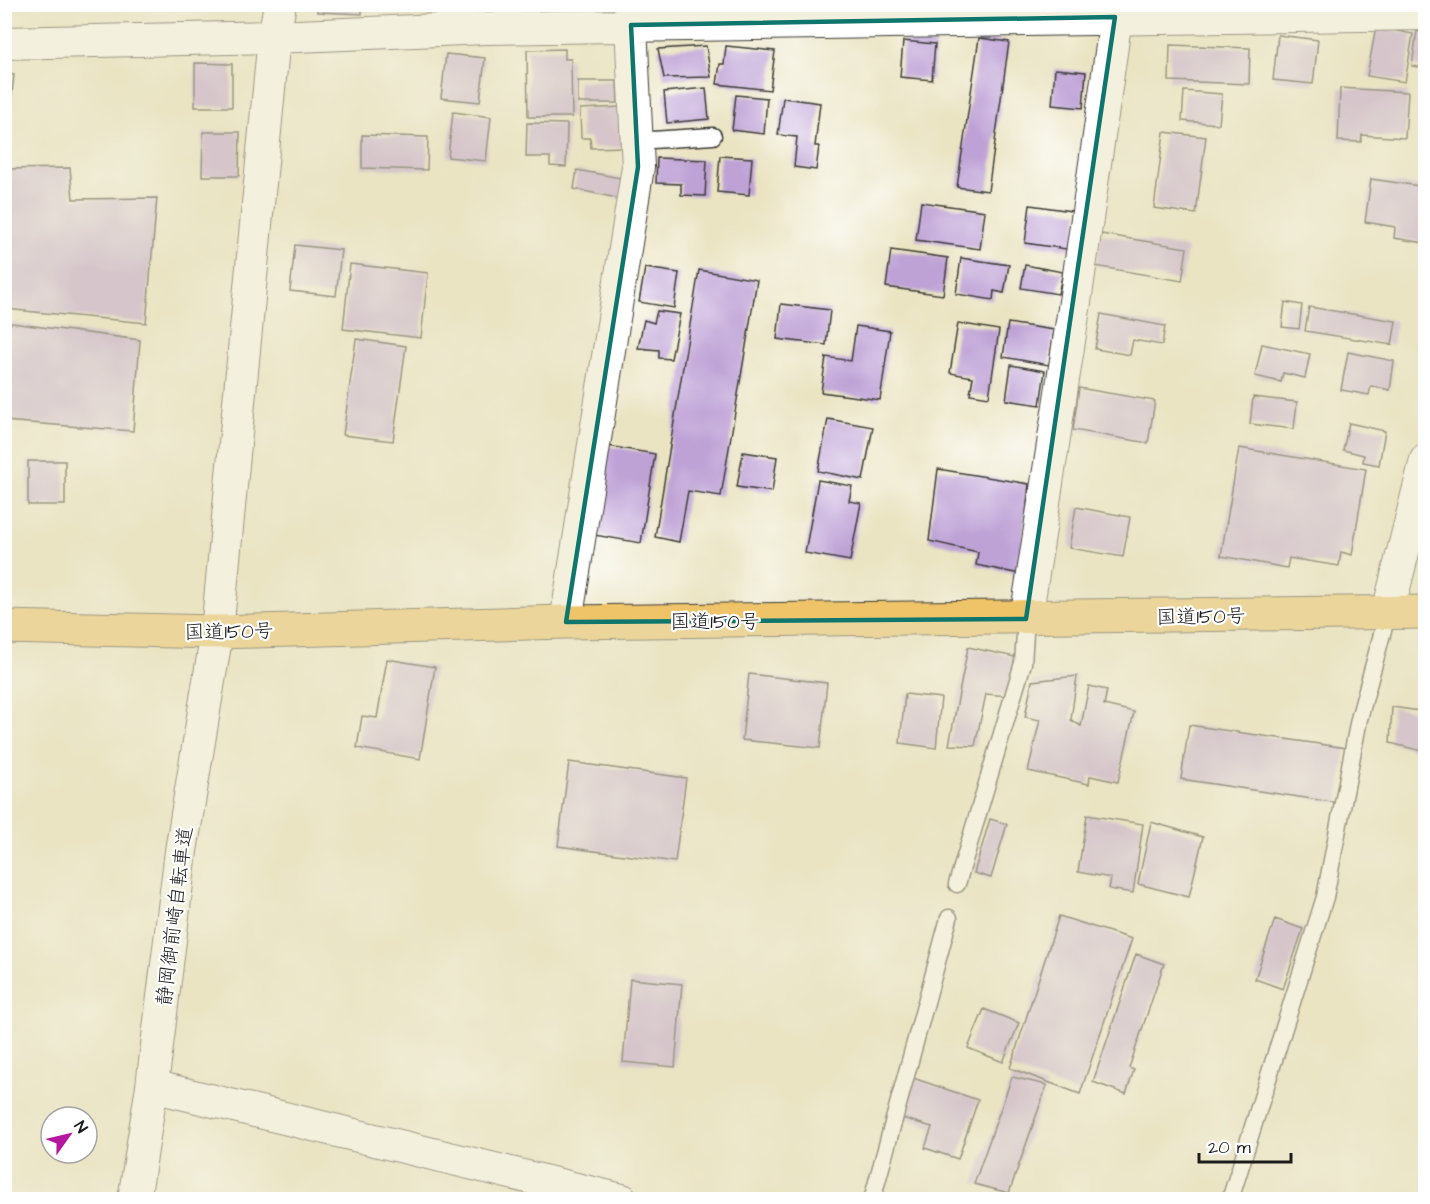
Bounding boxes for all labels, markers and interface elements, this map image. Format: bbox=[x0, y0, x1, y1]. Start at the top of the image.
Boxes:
street label: 国道150号 bbox=[1156, 602, 1246, 632]
street label: 国道150号 bbox=[670, 608, 760, 636]
street label: 国道150号 bbox=[184, 617, 274, 647]
street label: 静岡御前崎自転車道 bbox=[150, 825, 200, 1007]
north arrow bbox=[39, 1105, 99, 1165]
text: N bbox=[69, 1117, 93, 1137]
scale bar bbox=[1199, 1126, 1290, 1164]
text: 20 m bbox=[1208, 1135, 1251, 1160]

